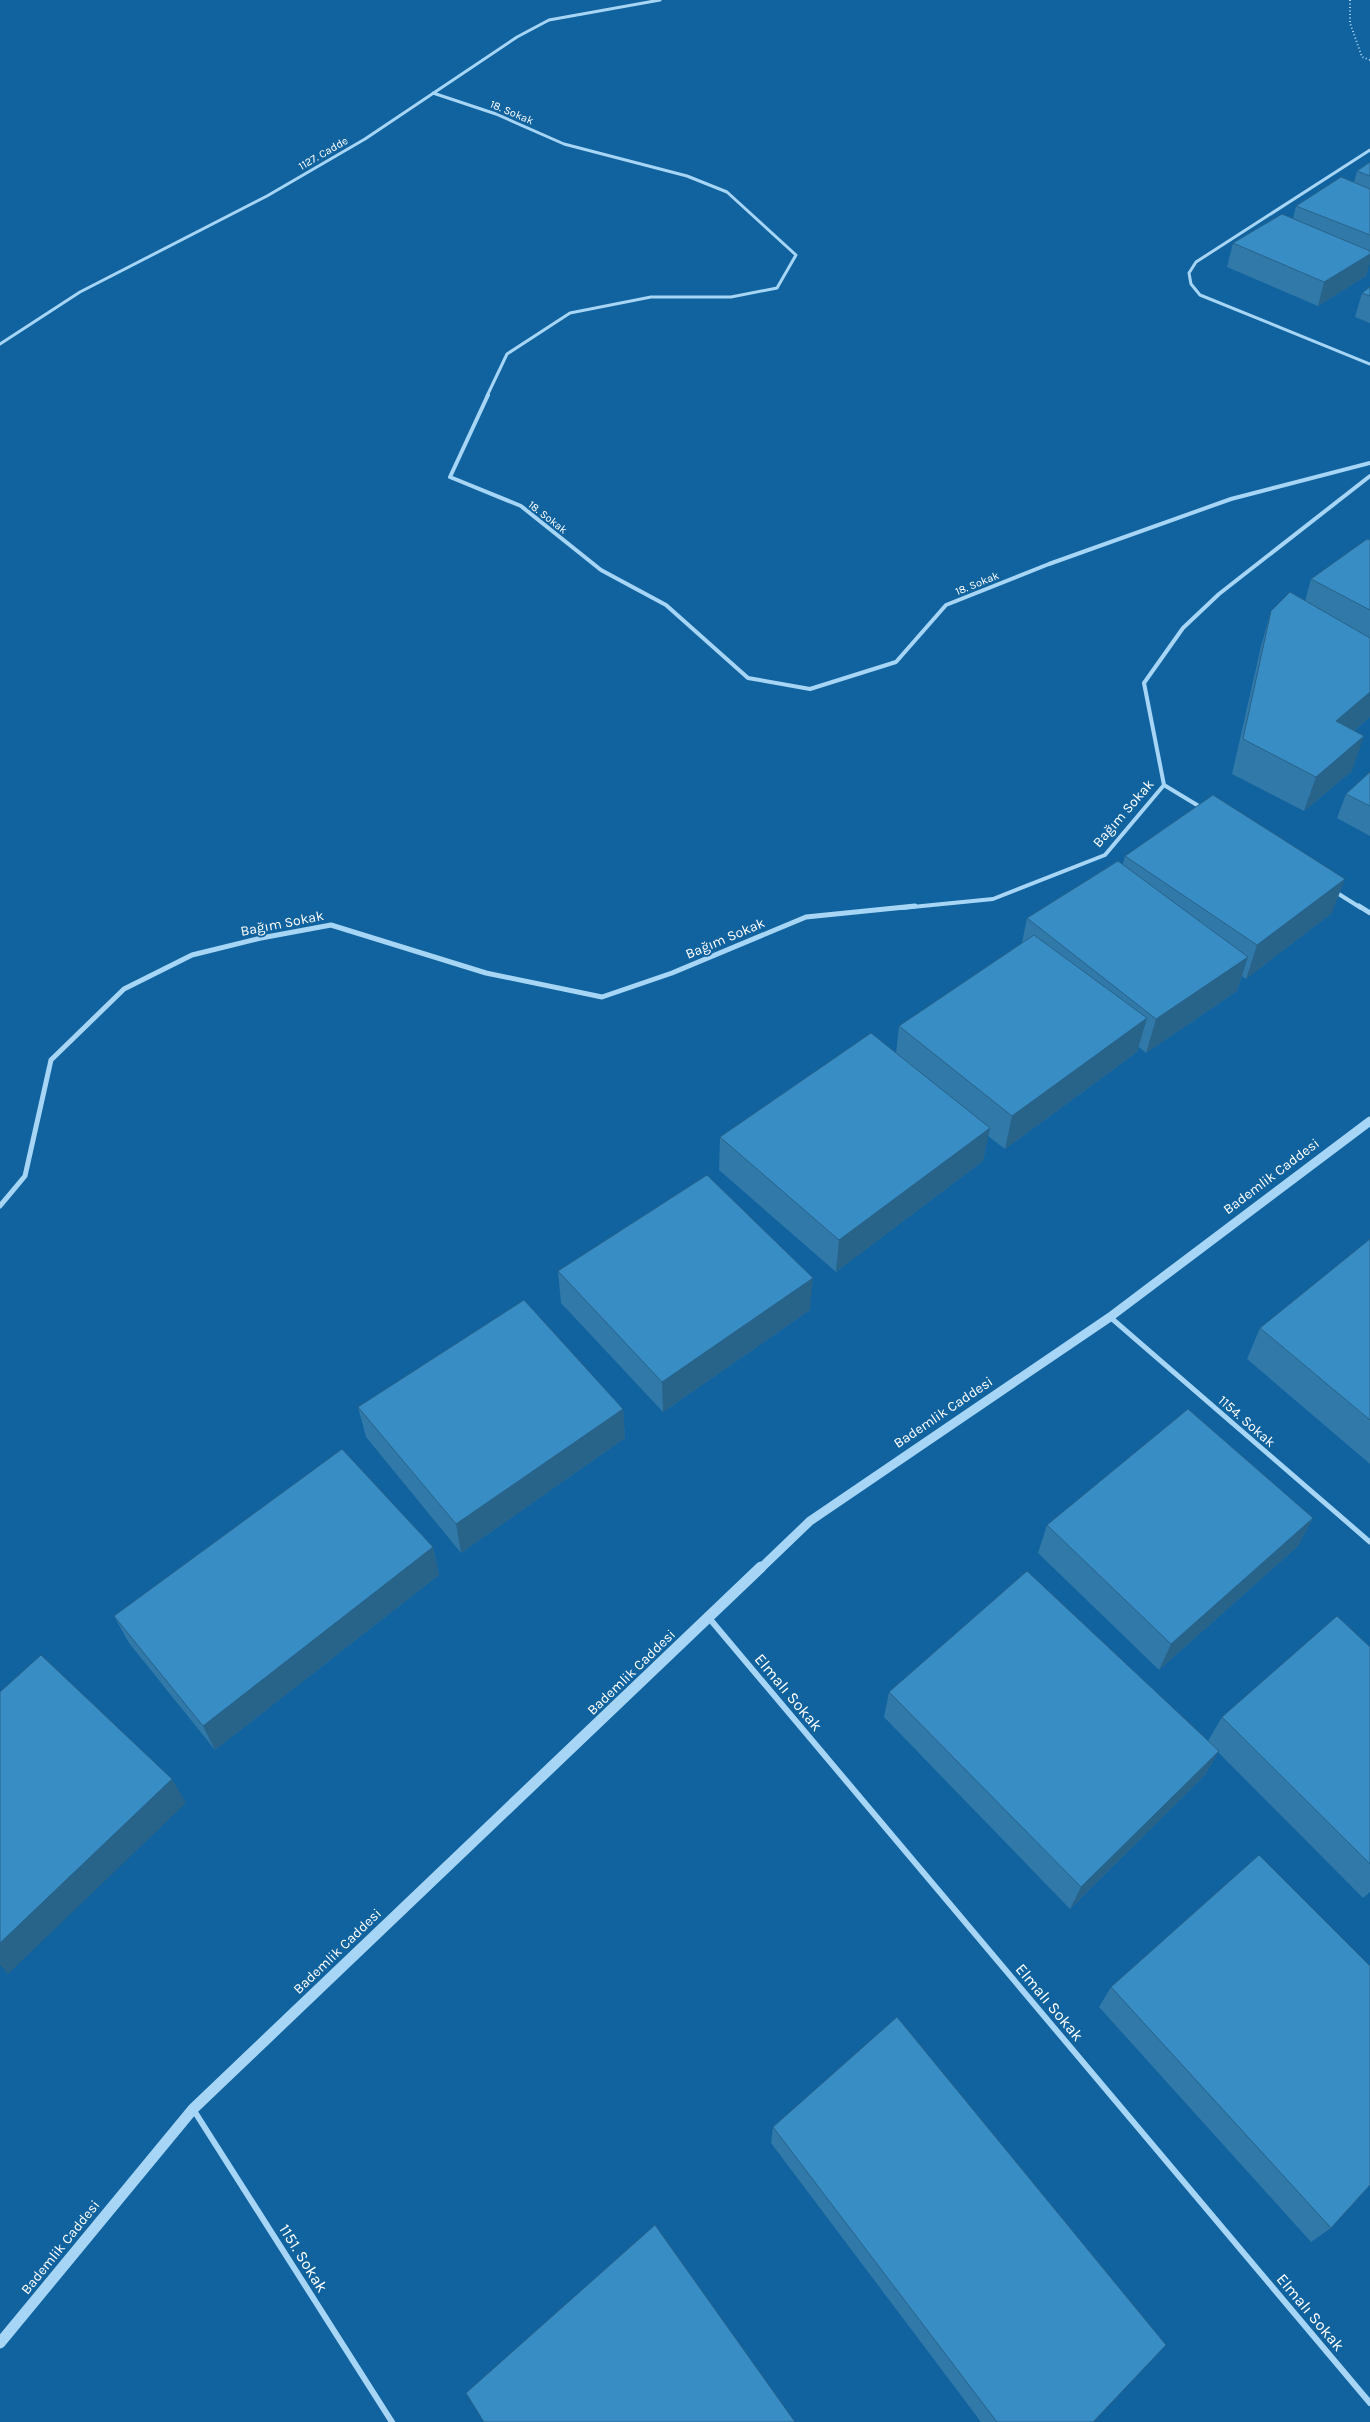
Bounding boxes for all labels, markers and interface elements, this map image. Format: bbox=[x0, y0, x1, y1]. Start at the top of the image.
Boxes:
street label: 18. Sokak bbox=[488, 97, 536, 127]
street label: 1127. Cadde bbox=[296, 134, 351, 173]
street label: 18. Sokak bbox=[526, 498, 570, 537]
street label: 18. Sokak bbox=[953, 569, 1001, 598]
street label: Bağım Sokak bbox=[1089, 776, 1158, 851]
street label: Bağım Sokak bbox=[239, 907, 325, 940]
street label: Bağım Sokak bbox=[683, 914, 768, 963]
street label: Bademlik Caddesi bbox=[1220, 1135, 1323, 1218]
street label: Bademlik Caddesi bbox=[890, 1373, 996, 1452]
street label: 1154. Sokak bbox=[1215, 1392, 1279, 1451]
street label: Bademlik Caddesi bbox=[584, 1626, 679, 1719]
street label: Elmalı Sokak bbox=[751, 1650, 827, 1735]
street label: Bademlik Caddesi bbox=[290, 1905, 385, 1998]
street label: Elmalı Sokak bbox=[1012, 1960, 1088, 2045]
street label: Bademlik Caddesi bbox=[17, 2197, 103, 2298]
street label: 1151. Sokak bbox=[275, 2221, 332, 2296]
street label: Elmalı Sokak bbox=[1273, 2270, 1349, 2355]

